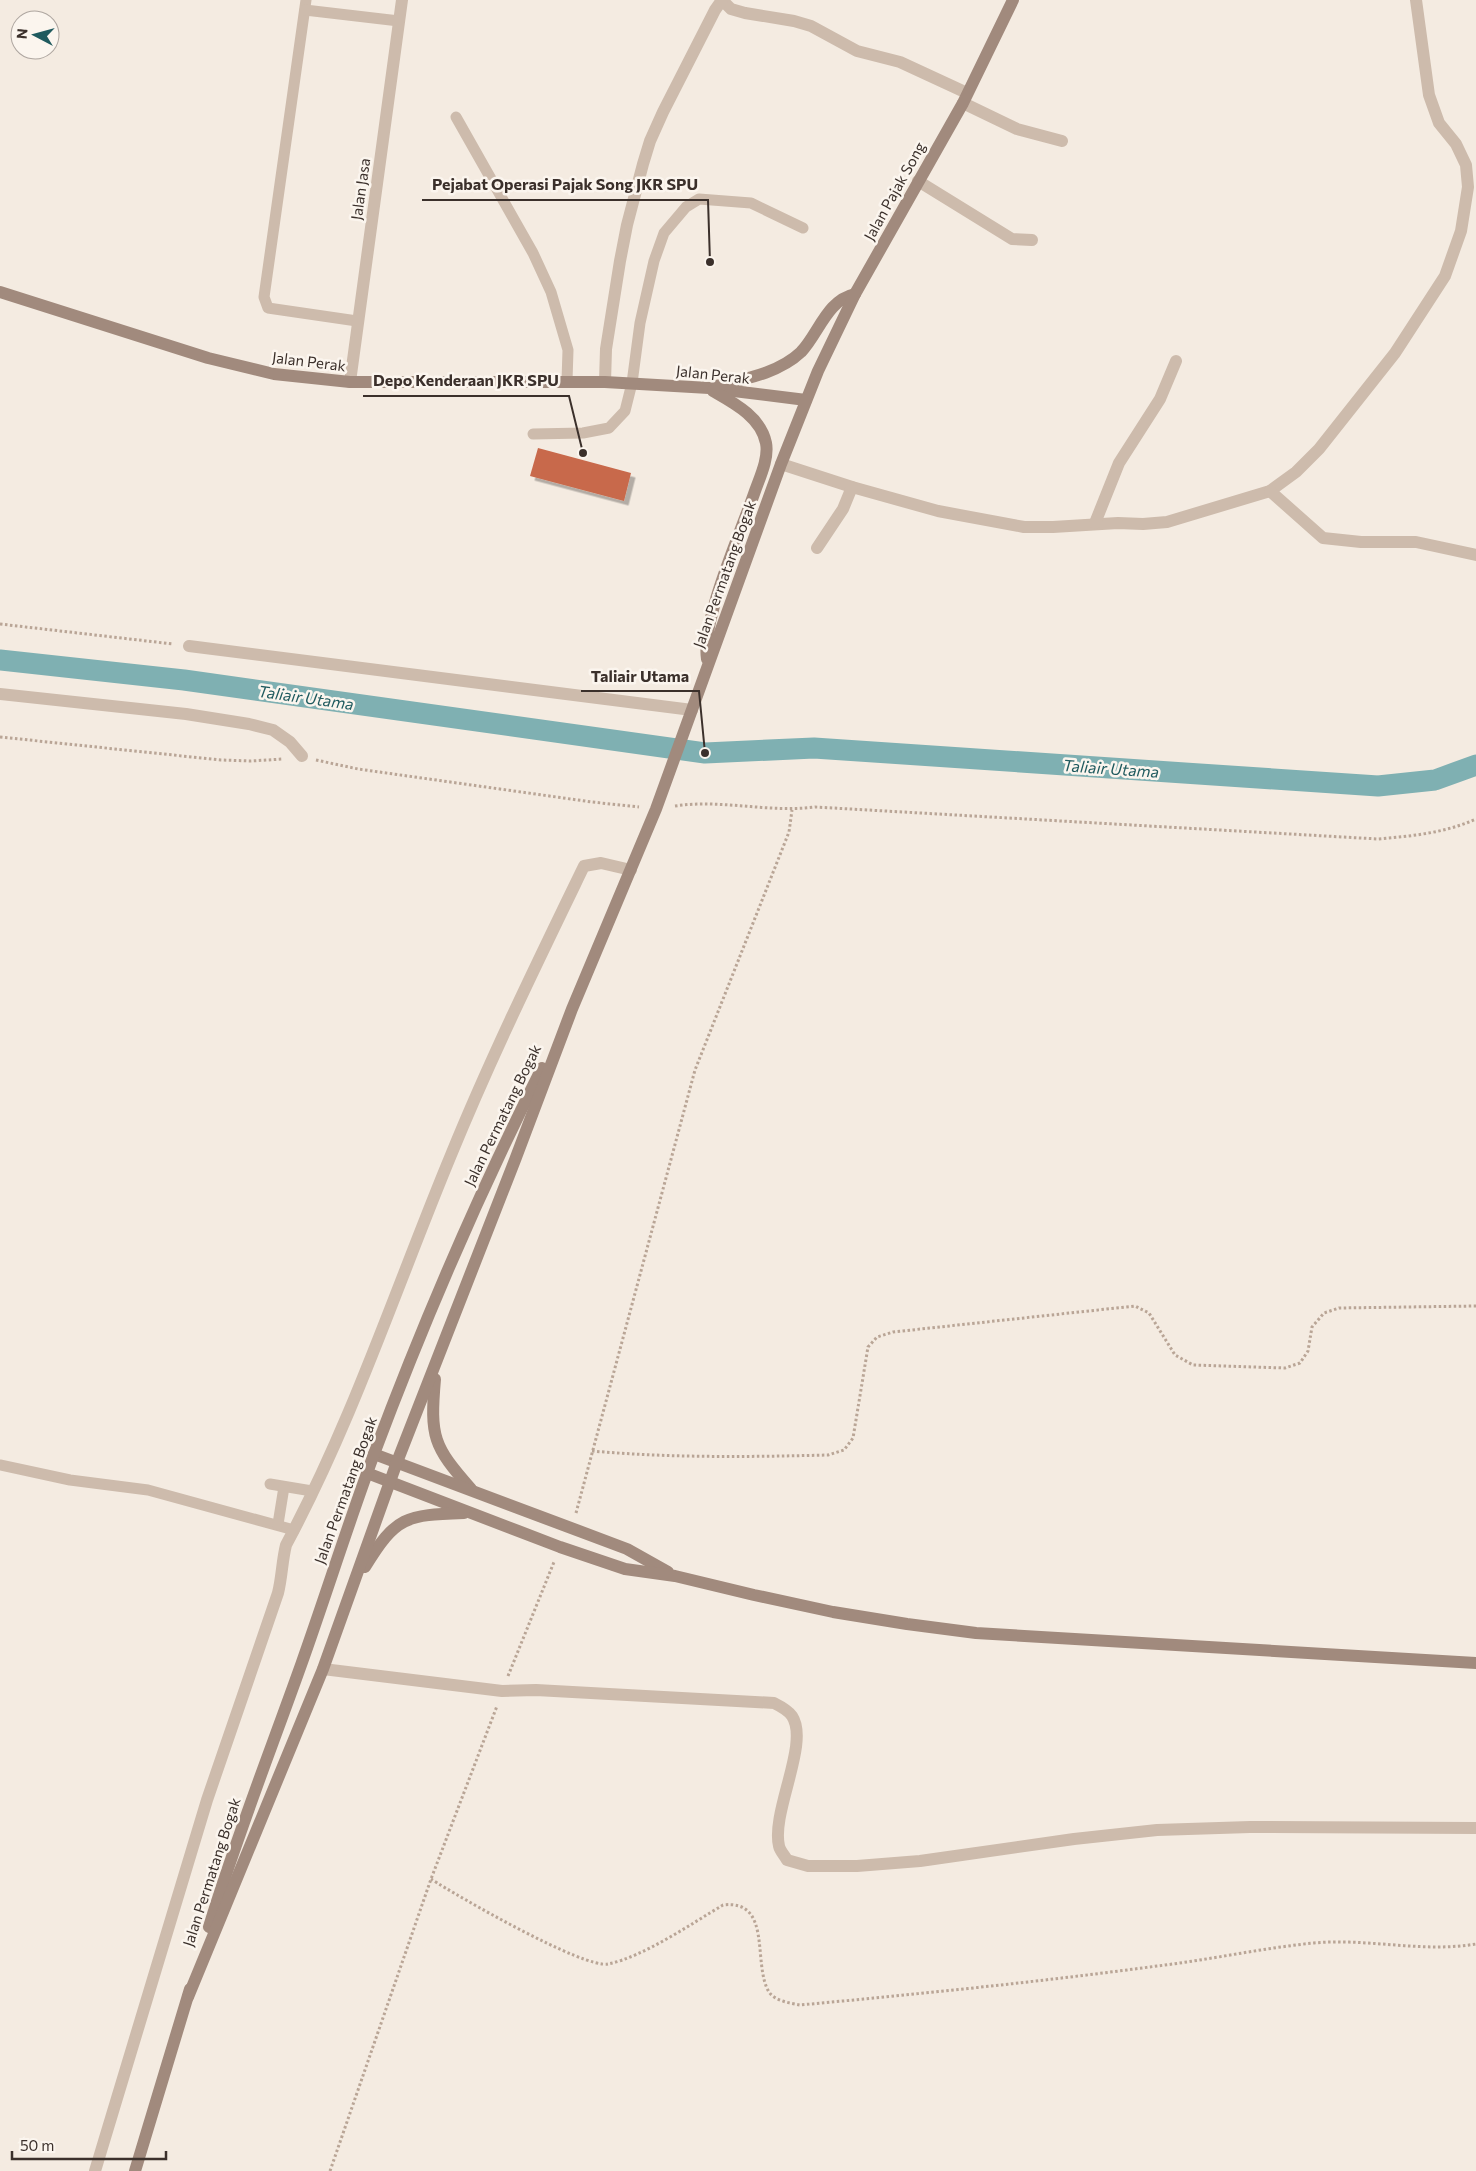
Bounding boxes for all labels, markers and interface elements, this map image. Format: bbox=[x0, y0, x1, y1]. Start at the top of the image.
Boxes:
north arrow bbox=[10, 10, 60, 60]
text: N bbox=[13, 27, 31, 40]
street label: Jalan Pajak Song bbox=[860, 139, 928, 243]
street label: Jalan Jasa bbox=[347, 157, 373, 221]
callout: Pejabat Operasi Pajak Song JKR SPU bbox=[422, 169, 708, 200]
text: Pejabat Operasi Pajak Song JKR SPU bbox=[432, 174, 698, 193]
street label: Jalan Perak bbox=[271, 348, 347, 374]
street label: Jalan Perak bbox=[675, 361, 751, 387]
callout: Depo Kenderaan JKR SPU bbox=[363, 365, 569, 396]
text: Depo Kenderaan JKR SPU bbox=[373, 370, 559, 389]
street label: Jalan Permatang Bogak bbox=[689, 498, 759, 650]
callout: Taliair Utama bbox=[581, 660, 699, 691]
text: Taliair Utama bbox=[591, 666, 689, 685]
water label: Taliair Utama bbox=[257, 681, 355, 713]
water label: Taliair Utama bbox=[1062, 755, 1160, 781]
street label: Jalan Permatang Bogak bbox=[460, 1041, 544, 1189]
street label: Jalan Permatang Bogak bbox=[310, 1414, 380, 1566]
street label: Jalan Permatang Bogak bbox=[178, 1795, 244, 1949]
scale bar bbox=[12, 2128, 166, 2160]
text: 50 m bbox=[20, 2136, 54, 2154]

